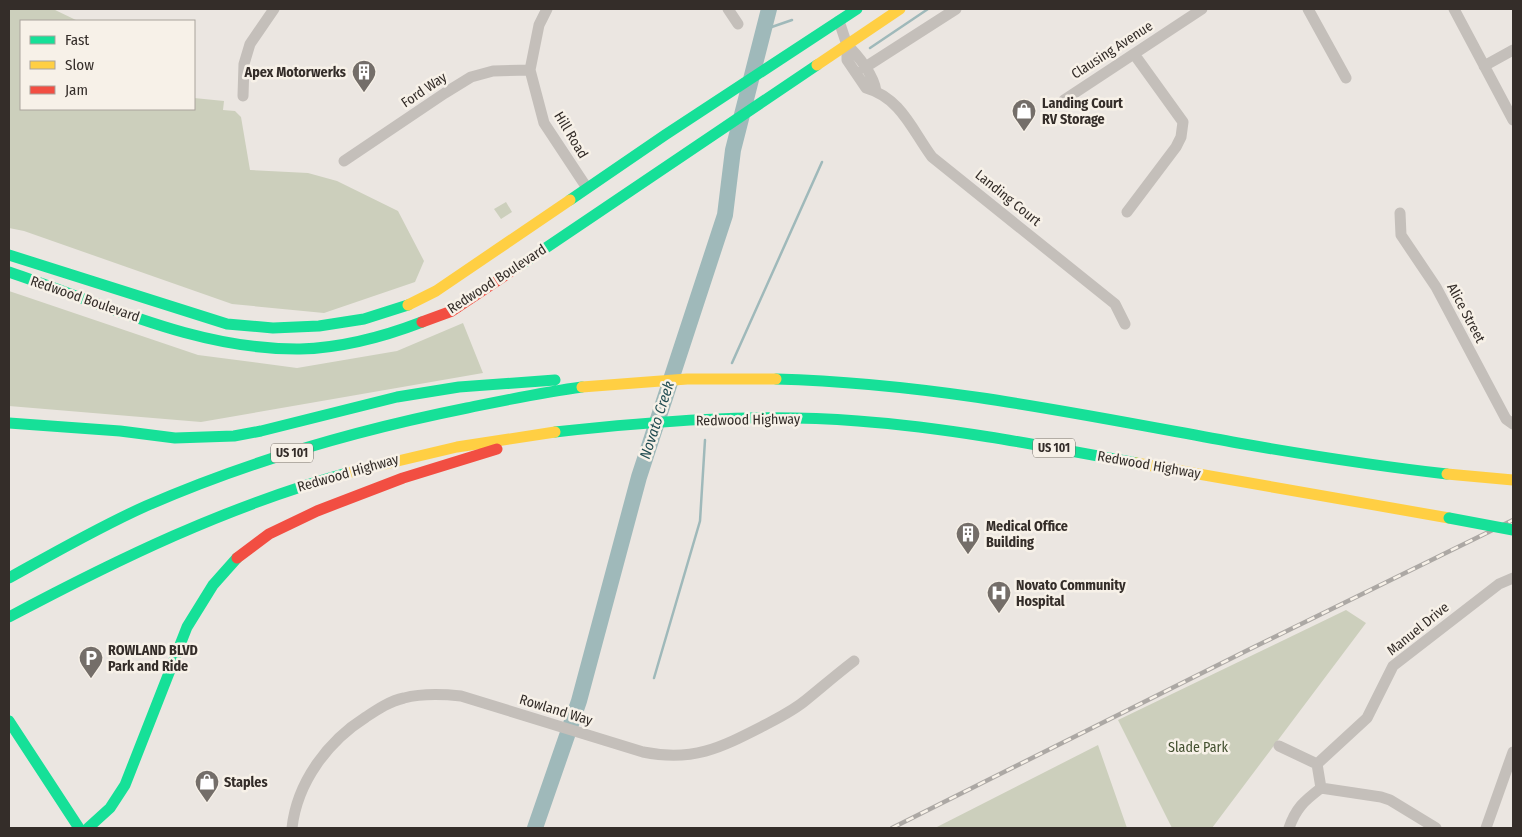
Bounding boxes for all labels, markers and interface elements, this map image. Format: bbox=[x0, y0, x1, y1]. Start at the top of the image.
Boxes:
street label: Clausing Avenue bbox=[1068, 17, 1156, 83]
legend bbox=[20, 20, 195, 110]
text: Fast bbox=[65, 31, 89, 49]
text: Slow bbox=[65, 56, 94, 74]
building icon: Apex Motorwerks bbox=[351, 59, 377, 93]
place label: Apex Motorwerks bbox=[244, 64, 346, 81]
street label: Ford Way bbox=[398, 68, 451, 111]
text: Jam bbox=[65, 81, 88, 99]
place label: Landing Court RV Storage bbox=[1042, 95, 1124, 128]
shop icon: Landing Court RV Storage bbox=[1011, 98, 1037, 132]
street label: Hill Road bbox=[550, 108, 592, 162]
street label: Landing Court bbox=[972, 166, 1045, 230]
street label: Redwood Boulevard bbox=[444, 241, 550, 317]
street label: Redwood Boulevard bbox=[28, 272, 142, 326]
street label: Alice Street bbox=[1443, 280, 1489, 346]
water label: Novato Creek bbox=[636, 378, 678, 461]
street label: Redwood Highway bbox=[696, 411, 801, 429]
road number: US 101 bbox=[1033, 438, 1075, 458]
road number: US 101 bbox=[271, 443, 313, 462]
street label: Redwood Highway bbox=[1096, 448, 1203, 483]
street label: Redwood Highway bbox=[295, 450, 401, 496]
place label: Medical Office Building bbox=[986, 518, 1068, 551]
building icon: Medical Office Building bbox=[955, 521, 981, 555]
place label: Novato Community Hospital bbox=[1016, 577, 1126, 610]
hospital icon: Novato Community Hospital bbox=[986, 580, 1012, 614]
street label: Manuel Drive bbox=[1383, 599, 1453, 659]
place label: ROWLAND BLVD Park and Ride bbox=[108, 642, 198, 675]
parking icon: ROWLAND BLVD Park and Ride bbox=[78, 645, 104, 679]
street label: Rowland Way bbox=[517, 691, 595, 729]
park label: Slade Park bbox=[1168, 739, 1228, 756]
shop icon: Staples bbox=[194, 769, 220, 803]
place label: Staples bbox=[224, 774, 268, 791]

